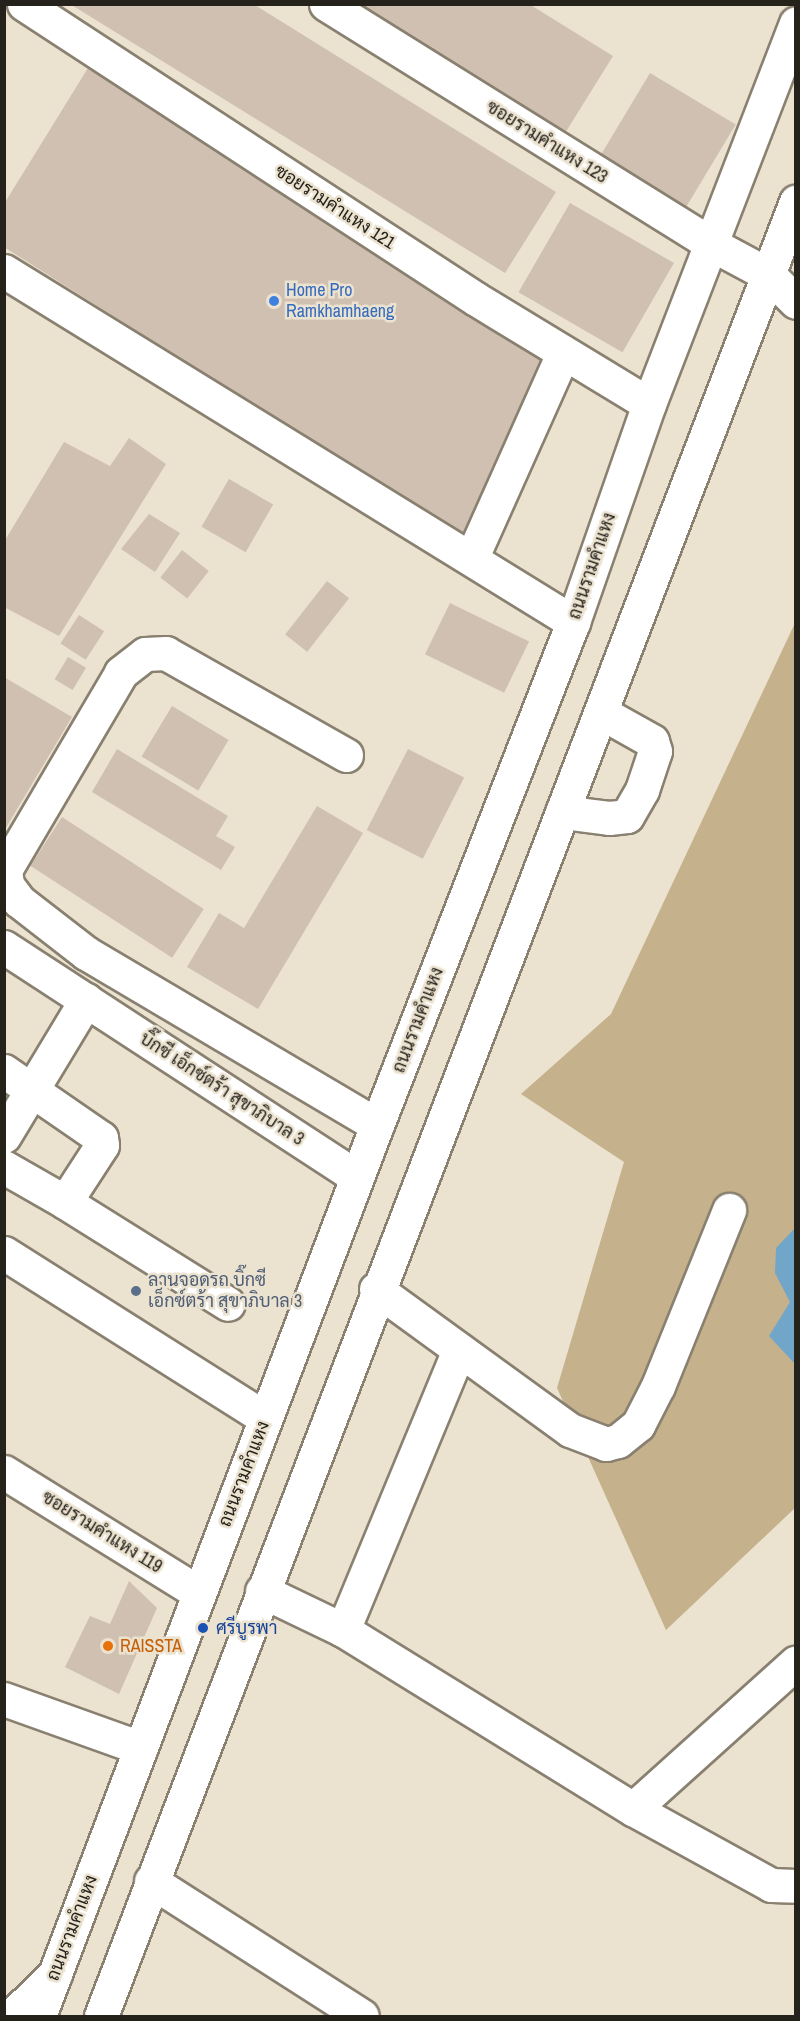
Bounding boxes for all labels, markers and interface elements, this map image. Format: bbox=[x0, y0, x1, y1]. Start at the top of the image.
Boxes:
street label: ซอยรามคำแหง 123 bbox=[482, 96, 612, 188]
street label: ซอยรามคำแหง 121 bbox=[271, 160, 399, 254]
place label: Home Pro Ramkhamhaeng bbox=[286, 280, 394, 322]
marker: Home Pro Ramkhamhaeng bbox=[267, 294, 281, 308]
street label: ถนนรามคำแหง bbox=[564, 510, 620, 622]
street label: ถนนรามคำแหง bbox=[388, 964, 448, 1076]
street label: บิ๊กซี เอ็กซ์ตร้า สุขาภิบาล 3 bbox=[136, 1028, 308, 1150]
place label: ลานจอดรถ บิ๊กซี เอ็กซ์ตร้า สุขาภิบาล 3 bbox=[148, 1270, 302, 1312]
marker: ลานจอดรถ บิ๊กซี เอ็กซ์ตร้า สุขาภิบาล 3 bbox=[129, 1284, 143, 1298]
street label: ถนนรามคำแหง bbox=[214, 1418, 274, 1530]
street label: ซอยรามคำแหง 119 bbox=[38, 1486, 166, 1578]
place label: ศรีบูรพา bbox=[216, 1617, 278, 1639]
marker: ศรีบูรพา bbox=[194, 1619, 212, 1637]
place label: RAISSTA bbox=[120, 1635, 182, 1657]
marker: RAISSTA bbox=[101, 1639, 115, 1653]
street label: ถนนรามคำแหง bbox=[42, 1872, 102, 1984]

